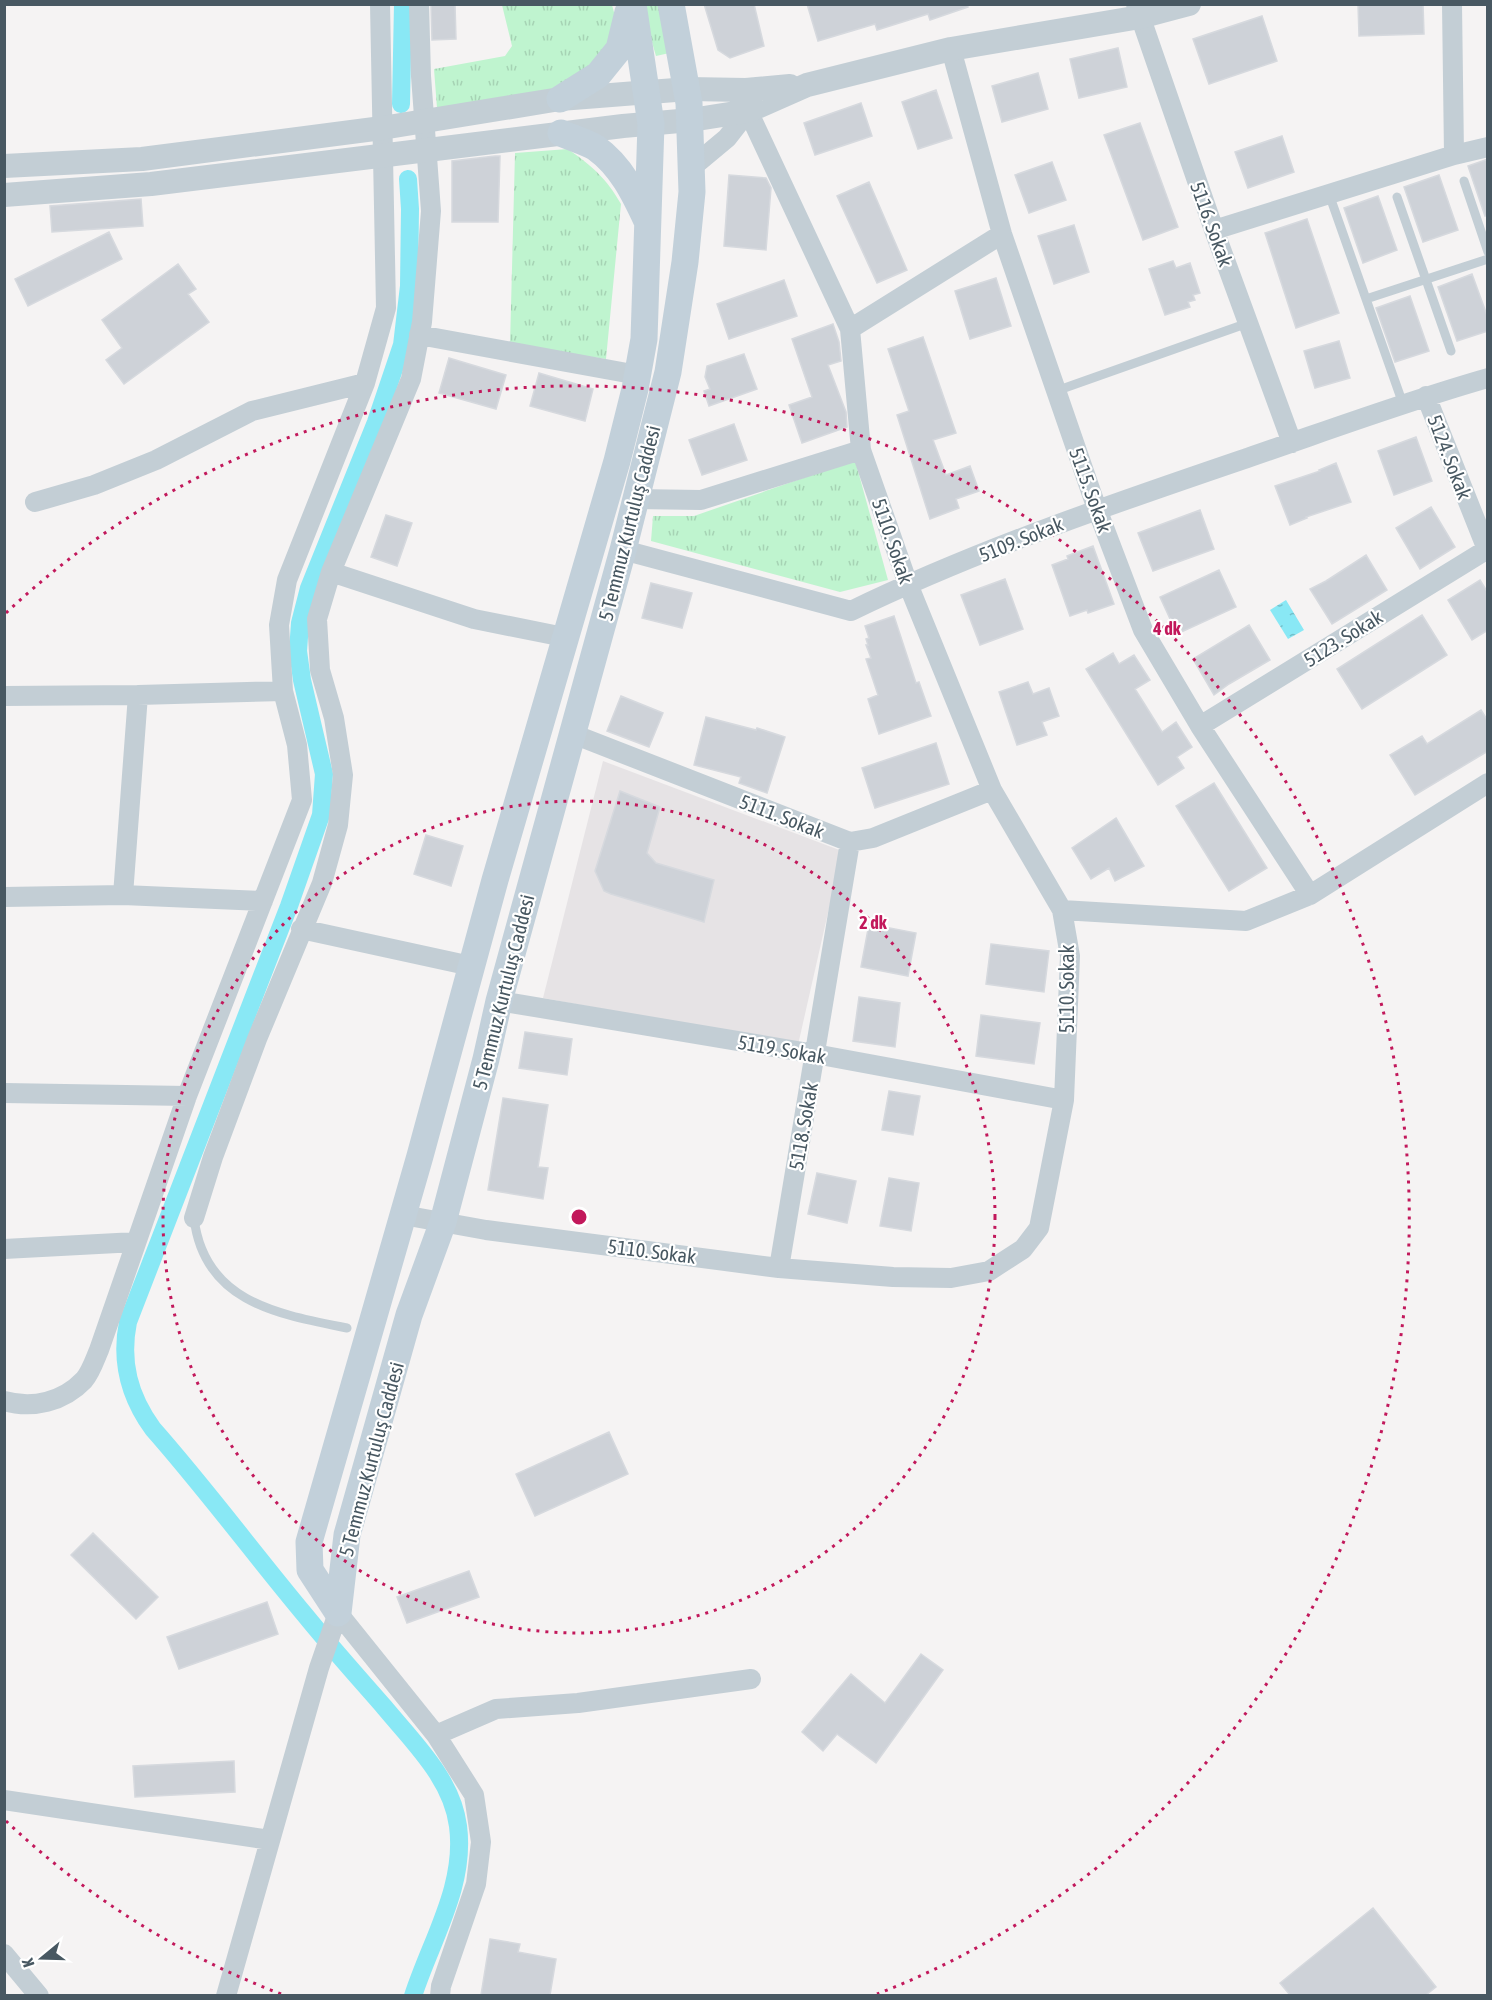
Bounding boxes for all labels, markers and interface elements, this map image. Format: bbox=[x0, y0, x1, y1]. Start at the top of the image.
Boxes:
street label: 5116. Sokak bbox=[1186, 178, 1238, 270]
street label: 5124. Sokak bbox=[1423, 412, 1477, 503]
street label: 5 Temmuz Kurtuluş Caddesi bbox=[594, 423, 664, 623]
street label: 5115. Sokak bbox=[1065, 444, 1117, 536]
street label: 5110. Sokak bbox=[868, 495, 918, 587]
street label: 5109. Sokak bbox=[976, 512, 1067, 566]
street label: 5123. Sokak bbox=[1299, 605, 1387, 671]
text: 4 dk bbox=[1152, 618, 1182, 639]
street label: 5111. Sokak bbox=[737, 789, 828, 843]
street label: 5 Temmuz Kurtuluş Caddesi bbox=[468, 892, 538, 1092]
text: 2 dk bbox=[859, 912, 888, 933]
street label: 5110. Sokak bbox=[1055, 945, 1078, 1033]
street label: 5119. Sokak bbox=[736, 1030, 828, 1068]
street label: 5118. Sokak bbox=[784, 1080, 822, 1172]
centre of rings bbox=[569, 1207, 589, 1227]
street label: 5110. Sokak bbox=[607, 1234, 698, 1268]
street label: 5 Temmuz Kurtuluş Caddesi bbox=[334, 1359, 408, 1559]
north arrow bbox=[12, 1928, 72, 1988]
text: K bbox=[18, 1956, 38, 1970]

